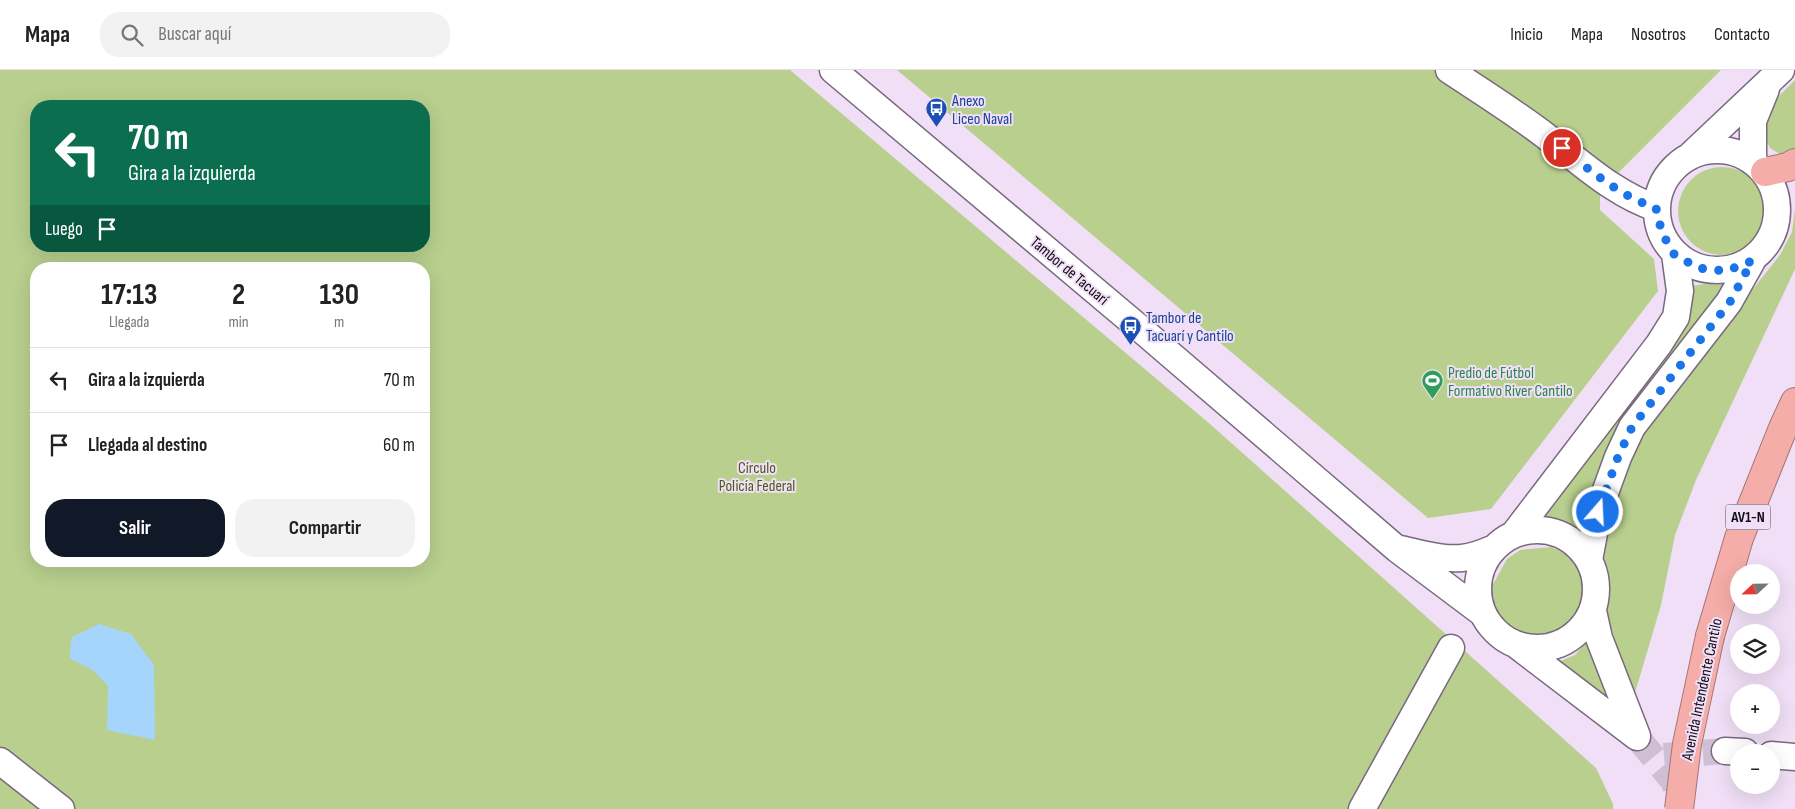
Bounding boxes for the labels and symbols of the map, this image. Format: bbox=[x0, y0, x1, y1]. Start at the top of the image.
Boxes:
place label: Anexo Liceo Naval bbox=[951, 92, 1012, 129]
bus stop icon: Anexo Liceo Naval bbox=[924, 97, 948, 128]
pin bbox=[1541, 127, 1583, 169]
street label: Tambor de Tacuarí bbox=[1026, 233, 1112, 309]
place label: Tambor de Tacuarí y Cantilo bbox=[1146, 309, 1234, 346]
bus stop icon: Tambor de Tacuarí y Cantilo bbox=[1118, 314, 1142, 345]
place label: Predio de Fútbol Formativo River Cantilo bbox=[1448, 364, 1573, 401]
sports icon: Predio de Fútbol Formativo River Cantilo bbox=[1420, 369, 1444, 400]
park label: Círculo Policía Federal bbox=[719, 459, 795, 496]
position arrow bbox=[1571, 485, 1623, 537]
road number: AV1-N bbox=[1726, 504, 1770, 530]
north arrow bbox=[1730, 564, 1780, 614]
street label: Avenida Intendente Cantilo bbox=[1678, 617, 1727, 763]

